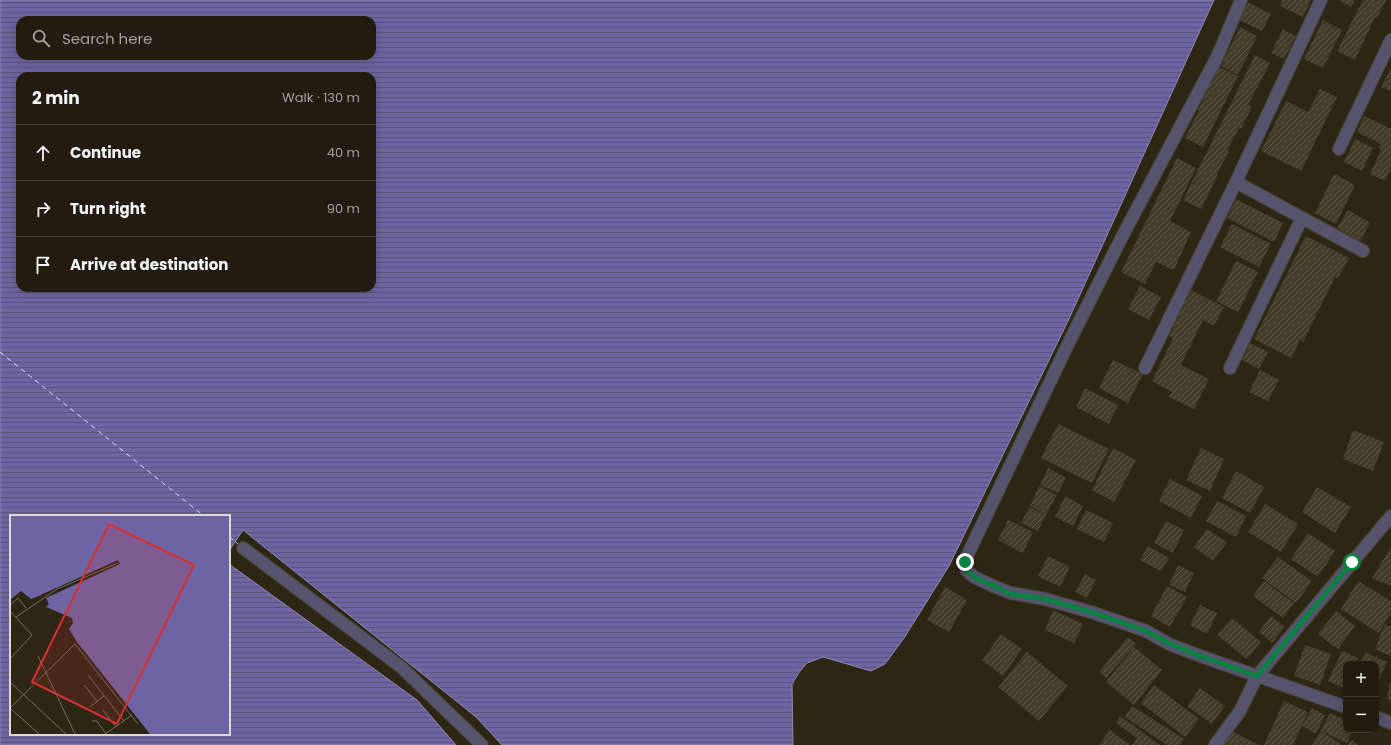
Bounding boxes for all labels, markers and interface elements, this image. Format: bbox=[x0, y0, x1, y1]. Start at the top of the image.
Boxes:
search box bbox=[16, 16, 376, 60]
icon: search bbox=[30, 27, 52, 49]
text: Search here bbox=[62, 28, 152, 49]
text: 2 min bbox=[32, 86, 80, 110]
text: Walk · 130 m bbox=[282, 88, 360, 107]
icon: ahead bbox=[32, 142, 54, 164]
text: Continue bbox=[70, 142, 141, 163]
text: 40 m bbox=[327, 143, 360, 162]
icon: right bbox=[32, 198, 54, 220]
text: Turn right bbox=[70, 198, 146, 219]
text: 90 m bbox=[327, 199, 360, 218]
icon: arrive bbox=[32, 254, 54, 276]
text: Arrive at destination bbox=[70, 254, 228, 275]
inset map bbox=[10, 515, 230, 735]
route end bbox=[956, 553, 974, 571]
route start bbox=[1343, 553, 1361, 571]
map controls bbox=[1343, 661, 1379, 733]
button: + bbox=[1343, 661, 1379, 697]
button: − bbox=[1343, 697, 1379, 733]

